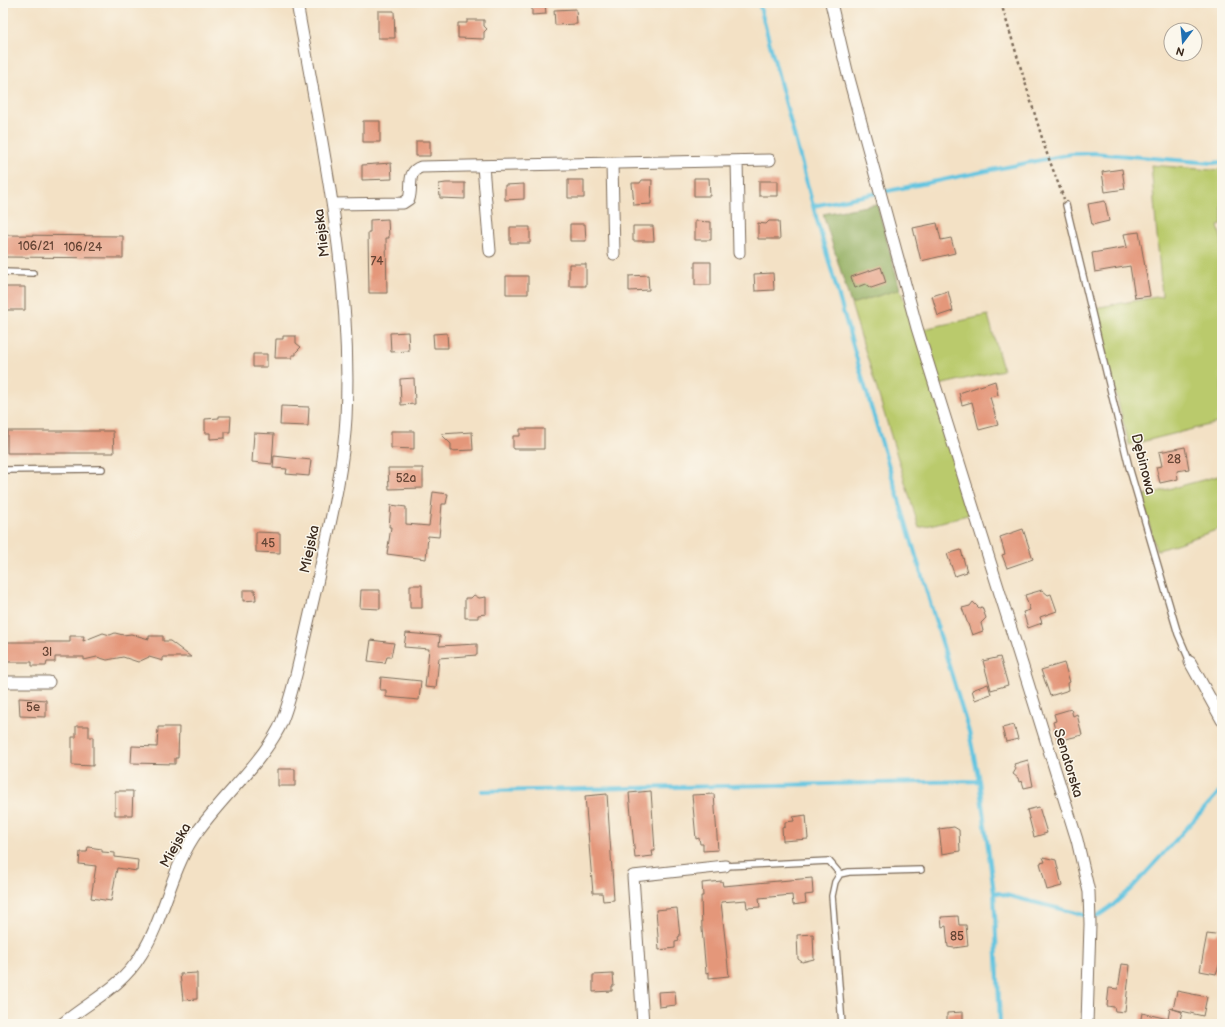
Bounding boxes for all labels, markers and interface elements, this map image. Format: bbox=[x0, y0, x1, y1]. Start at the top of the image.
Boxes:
north arrow bbox=[1163, 22, 1203, 62]
text: N bbox=[1175, 44, 1186, 59]
street label: Miejska bbox=[310, 208, 333, 258]
house number: 106/21 bbox=[18, 239, 54, 254]
house number: 106/24 bbox=[64, 240, 103, 255]
house number: 74 bbox=[370, 254, 384, 269]
street label: Dębinowa bbox=[1128, 432, 1159, 497]
house number: 28 bbox=[1167, 452, 1181, 467]
house number: 52a bbox=[396, 471, 417, 486]
street label: Miejska bbox=[296, 524, 323, 575]
house number: 45 bbox=[261, 536, 275, 551]
house number: 3l bbox=[42, 645, 52, 660]
house number: 5e bbox=[26, 700, 40, 715]
street label: Senatorska bbox=[1050, 727, 1087, 800]
street label: Miejska bbox=[156, 820, 195, 871]
house number: 85 bbox=[950, 929, 964, 944]

